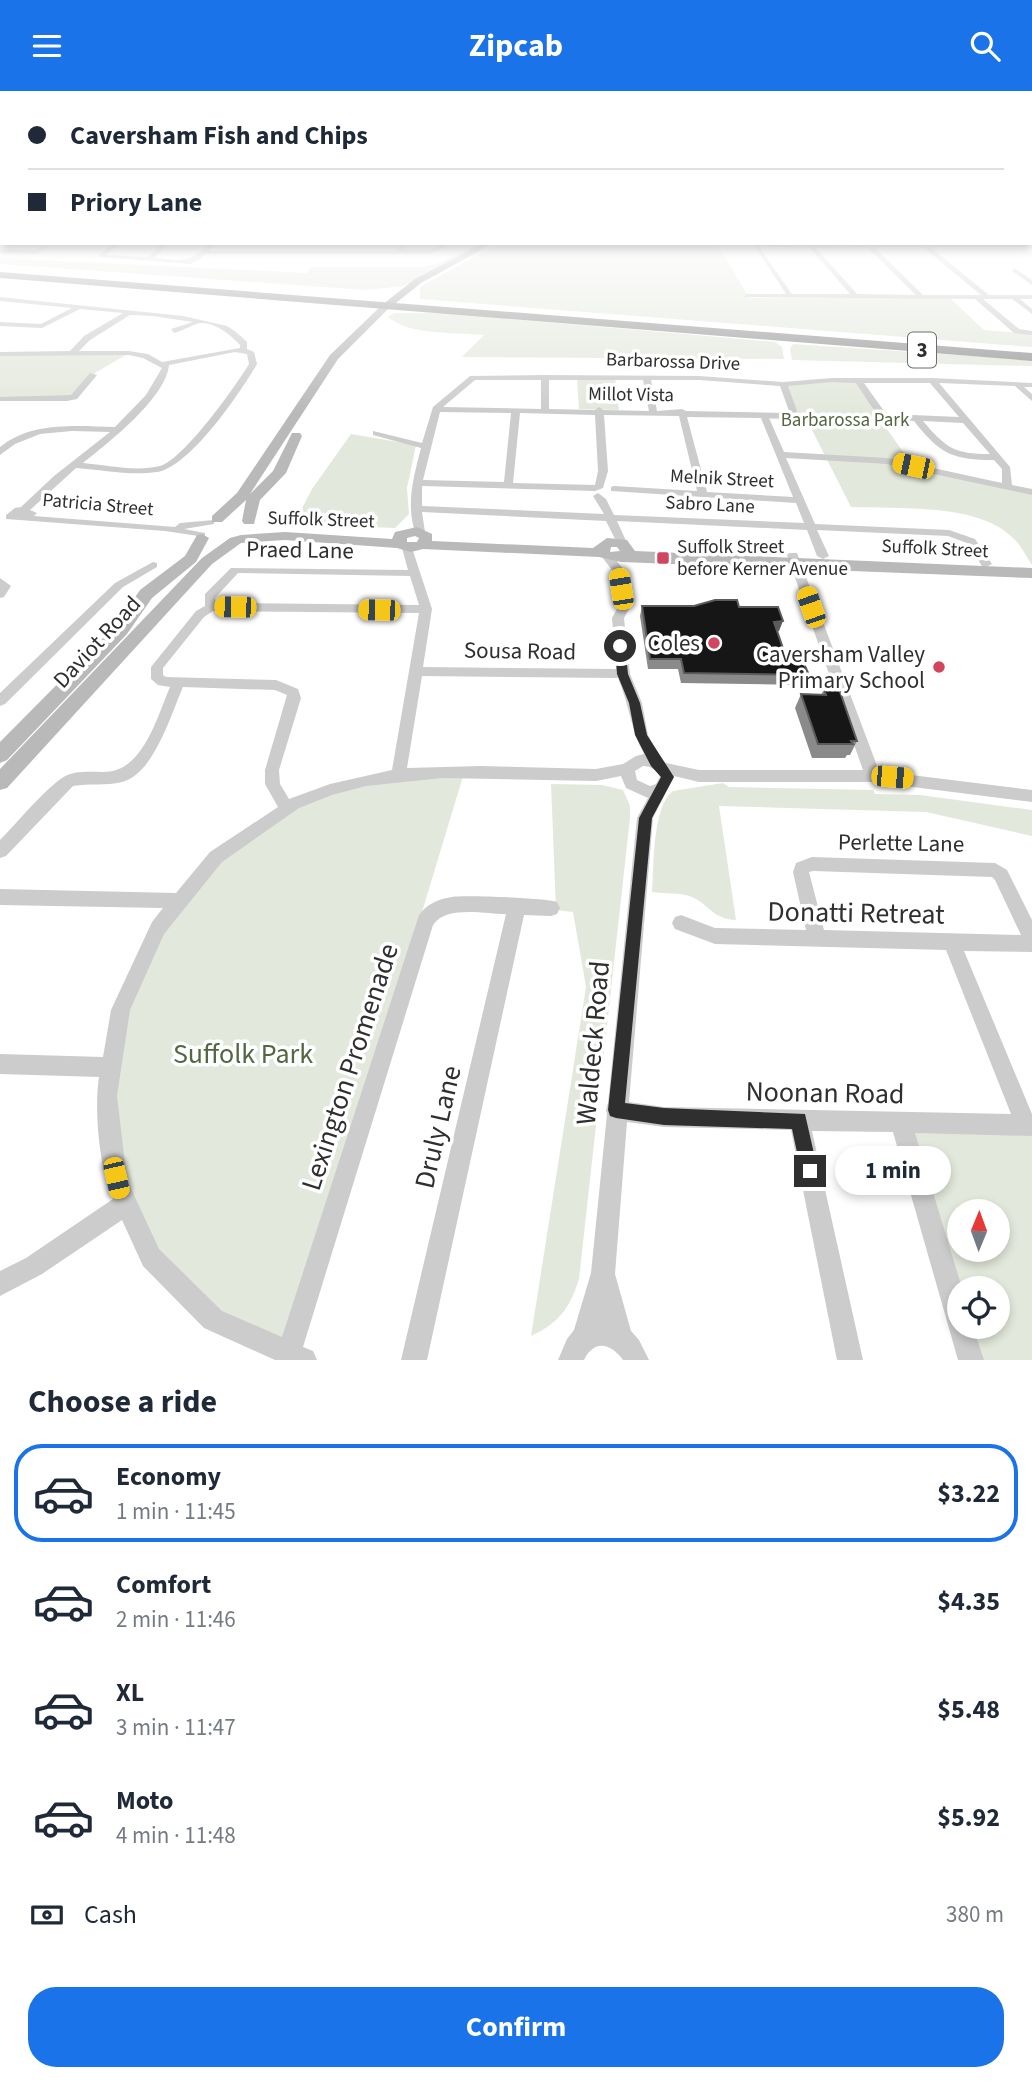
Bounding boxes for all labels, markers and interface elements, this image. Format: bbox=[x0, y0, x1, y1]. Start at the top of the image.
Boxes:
text: Zipcab bbox=[469, 23, 563, 69]
icon: menu bbox=[28, 27, 66, 65]
icon: search bbox=[966, 27, 1004, 65]
text: Caversham Fish and Chips bbox=[70, 117, 368, 154]
text: Priory Lane bbox=[70, 184, 202, 221]
road number: 3 bbox=[908, 333, 936, 367]
street label: Barbarossa Drive bbox=[605, 346, 741, 378]
street label: Millot Vista bbox=[588, 381, 674, 409]
park label: Barbarossa Park bbox=[781, 407, 910, 434]
car bbox=[891, 451, 936, 481]
street label: Melnik Street bbox=[669, 463, 775, 495]
street label: Patricia Street bbox=[41, 487, 155, 523]
street label: Sabro Lane bbox=[665, 489, 755, 521]
street label: Suffolk Street bbox=[267, 505, 376, 535]
street label: Praed Lane bbox=[246, 533, 354, 567]
street label: Suffolk Street bbox=[881, 533, 990, 565]
place label: Suffolk Street before Kerner Avenue bbox=[677, 534, 848, 583]
marker: Suffolk Street before Kerner Avenue bbox=[655, 550, 671, 566]
car bbox=[608, 567, 635, 611]
car bbox=[795, 584, 828, 630]
street label: Daviot Road bbox=[45, 588, 149, 696]
car bbox=[214, 596, 257, 618]
car bbox=[358, 599, 401, 621]
place label: Coles bbox=[647, 627, 700, 660]
route start bbox=[604, 630, 636, 662]
street label: Sousa Road bbox=[463, 634, 577, 668]
marker: Coles bbox=[706, 635, 722, 651]
place label: Caversham Valley Primary School bbox=[756, 638, 925, 697]
marker: Caversham Valley Primary School bbox=[931, 659, 947, 675]
car bbox=[871, 765, 914, 789]
street label: Perlette Lane bbox=[837, 825, 965, 861]
street label: Donatti Retreat bbox=[767, 891, 945, 935]
street label: Lexington Promenade bbox=[291, 938, 409, 1196]
street label: Waldeck Road bbox=[566, 959, 620, 1127]
park label: Suffolk Park bbox=[173, 1034, 313, 1074]
street label: Druly Lane bbox=[404, 1062, 472, 1192]
street label: Noonan Road bbox=[745, 1072, 905, 1114]
callout: 1 min bbox=[834, 1147, 950, 1195]
text: 1 min bbox=[865, 1154, 921, 1187]
car bbox=[102, 1155, 131, 1201]
route end bbox=[794, 1155, 826, 1187]
north arrow bbox=[947, 1199, 1010, 1262]
map controls bbox=[947, 1199, 1010, 1339]
button: locate bbox=[947, 1276, 1010, 1339]
text: Choose a ride bbox=[28, 1379, 217, 1425]
text: Economy bbox=[116, 1458, 221, 1495]
icon: car bbox=[32, 1462, 95, 1525]
text: $3.22 bbox=[937, 1475, 1000, 1512]
text: 1 min · 11:45 bbox=[116, 1495, 236, 1528]
text: Comfort bbox=[116, 1566, 211, 1603]
icon: car bbox=[32, 1570, 95, 1633]
text: $4.35 bbox=[937, 1583, 1000, 1620]
text: 2 min · 11:46 bbox=[116, 1603, 236, 1636]
text: XL bbox=[116, 1674, 144, 1711]
icon: car bbox=[32, 1678, 95, 1741]
text: $5.48 bbox=[937, 1691, 1000, 1728]
text: 3 min · 11:47 bbox=[116, 1711, 236, 1744]
text: Moto bbox=[116, 1782, 173, 1819]
icon: car bbox=[32, 1786, 95, 1849]
text: $5.92 bbox=[937, 1799, 1000, 1836]
text: 4 min · 11:48 bbox=[116, 1819, 236, 1852]
icon: cash bbox=[28, 1896, 66, 1934]
text: Cash bbox=[84, 1896, 137, 1933]
text: 380 m bbox=[946, 1898, 1004, 1931]
button: Confirm bbox=[28, 1987, 1004, 2067]

